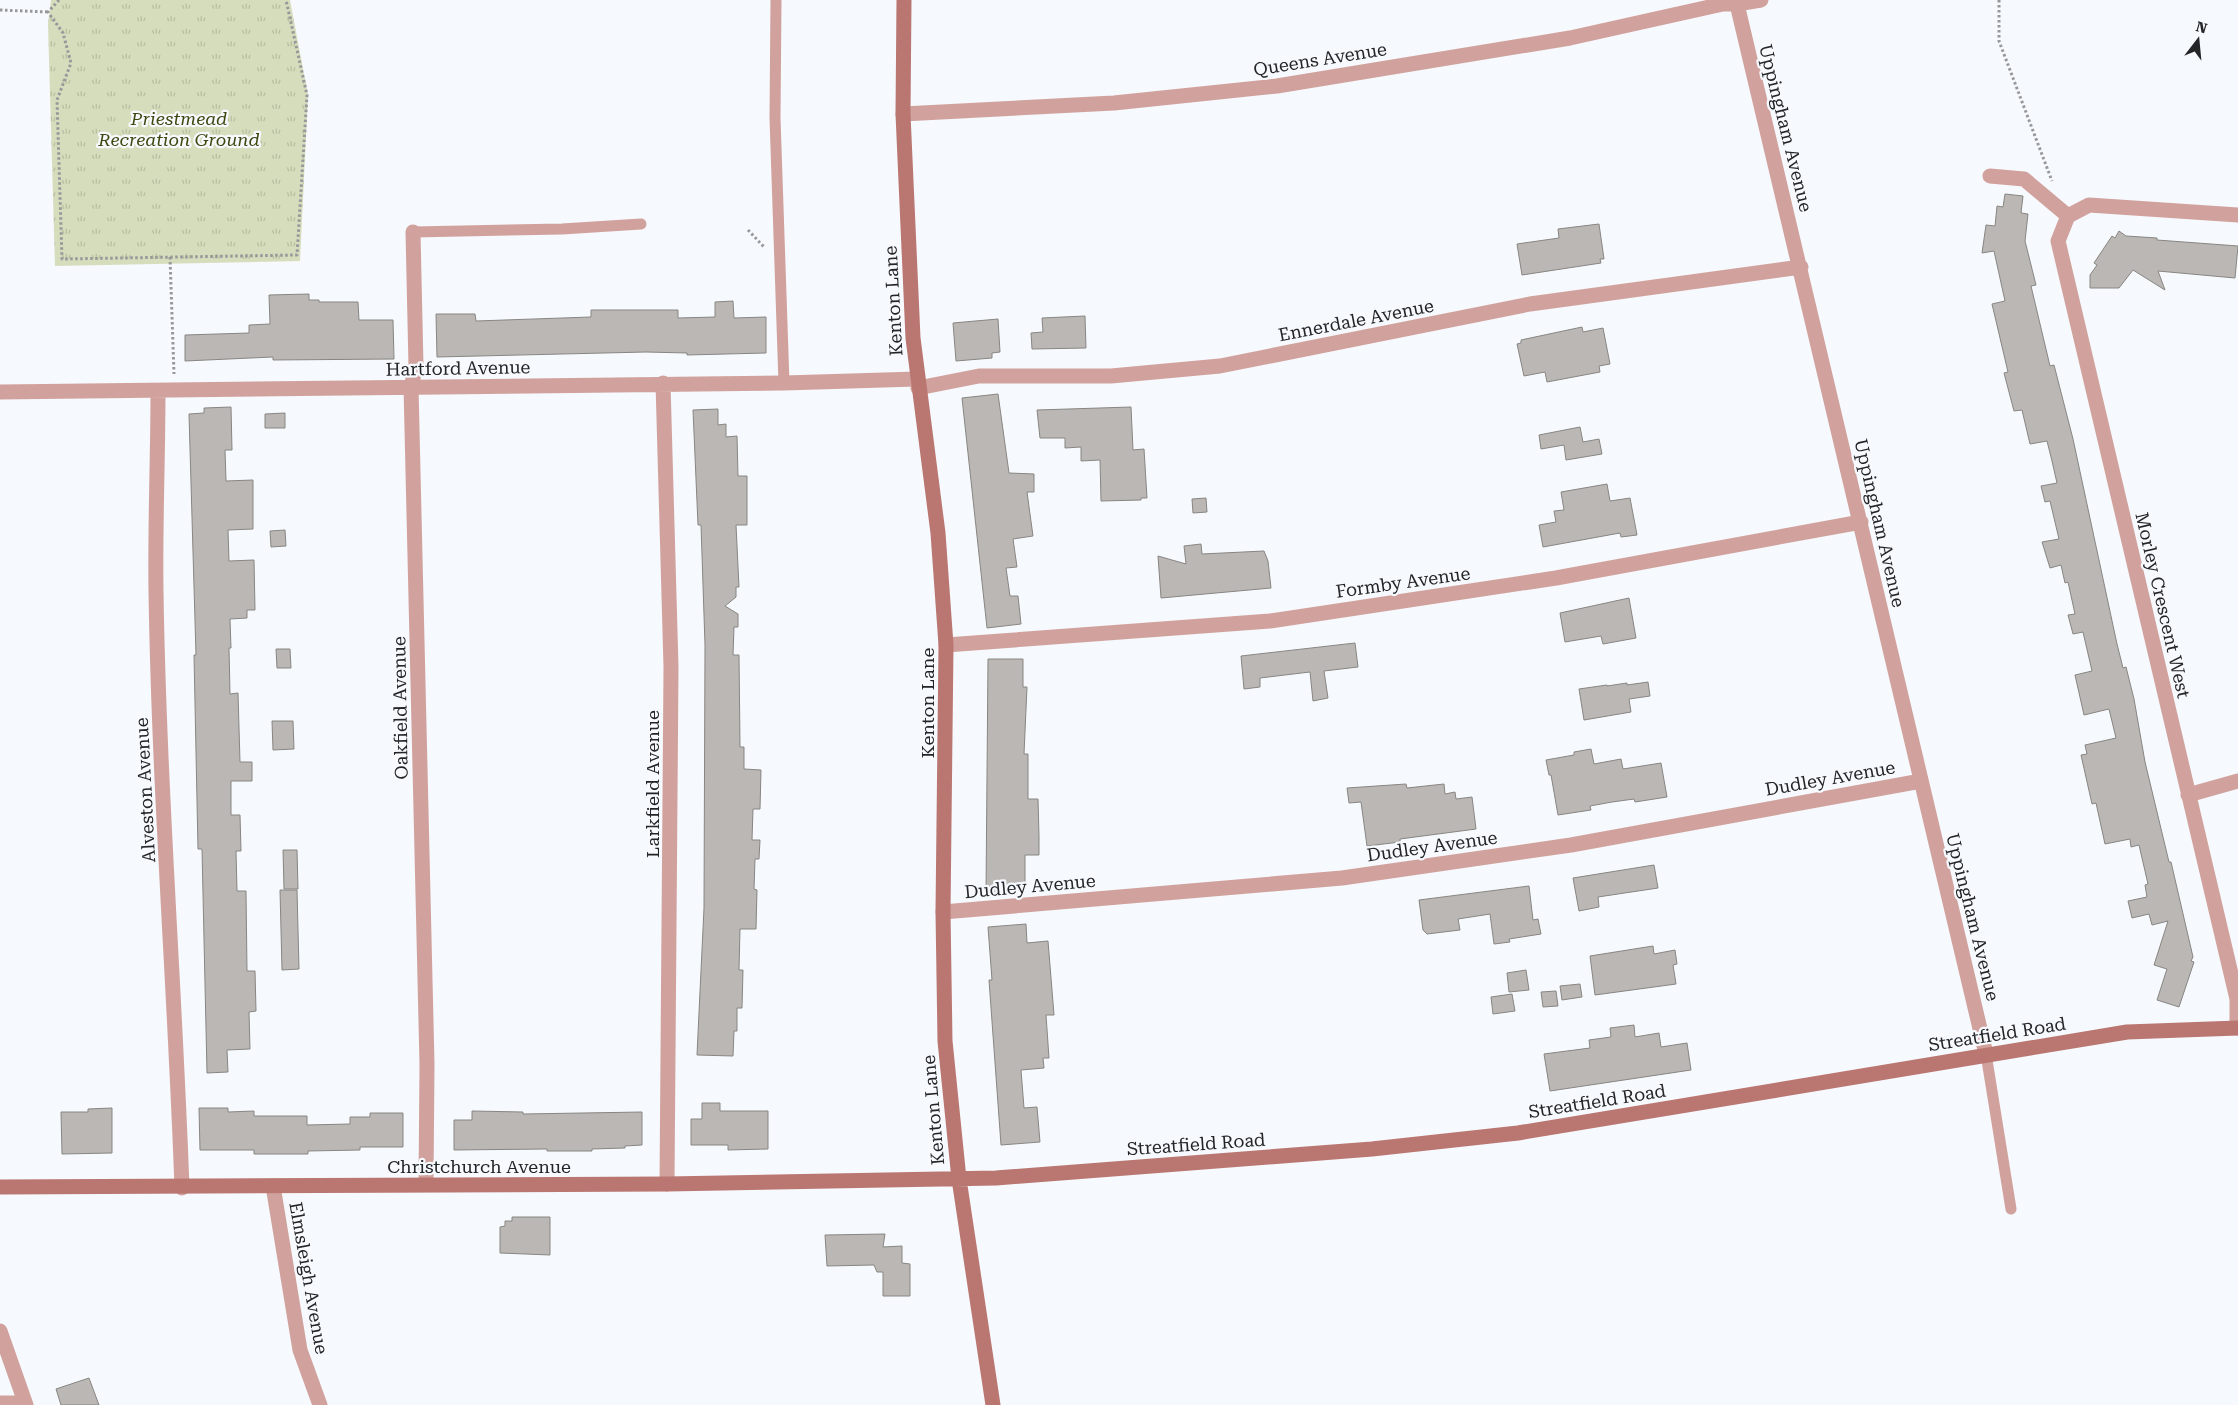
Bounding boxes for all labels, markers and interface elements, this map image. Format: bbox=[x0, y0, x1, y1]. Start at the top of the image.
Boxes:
north arrow bbox=[2173, 15, 2223, 65]
text: N bbox=[2194, 18, 2209, 37]
street label: Queens Avenue bbox=[1252, 38, 1388, 80]
street label: Uppingham Avenue bbox=[1755, 42, 1817, 214]
park label: Priestmead Recreation Ground bbox=[97, 108, 260, 150]
street label: Kenton Lane bbox=[880, 245, 906, 357]
street label: Ennerdale Avenue bbox=[1277, 295, 1436, 345]
street label: Hartford Avenue bbox=[385, 356, 531, 380]
street label: Uppingham Avenue bbox=[1850, 437, 1910, 609]
street label: Morley Crescent West bbox=[2131, 510, 2195, 700]
street label: Formby Avenue bbox=[1334, 562, 1472, 602]
street label: Oakfield Avenue bbox=[388, 636, 412, 780]
street label: Kenton Lane bbox=[917, 648, 938, 758]
street label: Larkfield Avenue bbox=[642, 710, 663, 858]
street label: Alveston Avenue bbox=[131, 717, 159, 863]
street label: Dudley Avenue bbox=[1763, 756, 1897, 800]
street label: Dudley Avenue bbox=[1365, 826, 1499, 866]
street label: Uppingham Avenue bbox=[1942, 831, 2004, 1003]
street label: Dudley Avenue bbox=[963, 870, 1097, 902]
street label: Streatfield Road bbox=[1927, 1013, 2068, 1055]
street label: Kenton Lane bbox=[918, 1054, 948, 1166]
street label: Streatfield Road bbox=[1527, 1080, 1668, 1122]
street label: Streatfield Road bbox=[1126, 1129, 1266, 1159]
street label: Christchurch Avenue bbox=[387, 1156, 571, 1177]
street label: Elmsleigh Avenue bbox=[285, 1200, 333, 1356]

